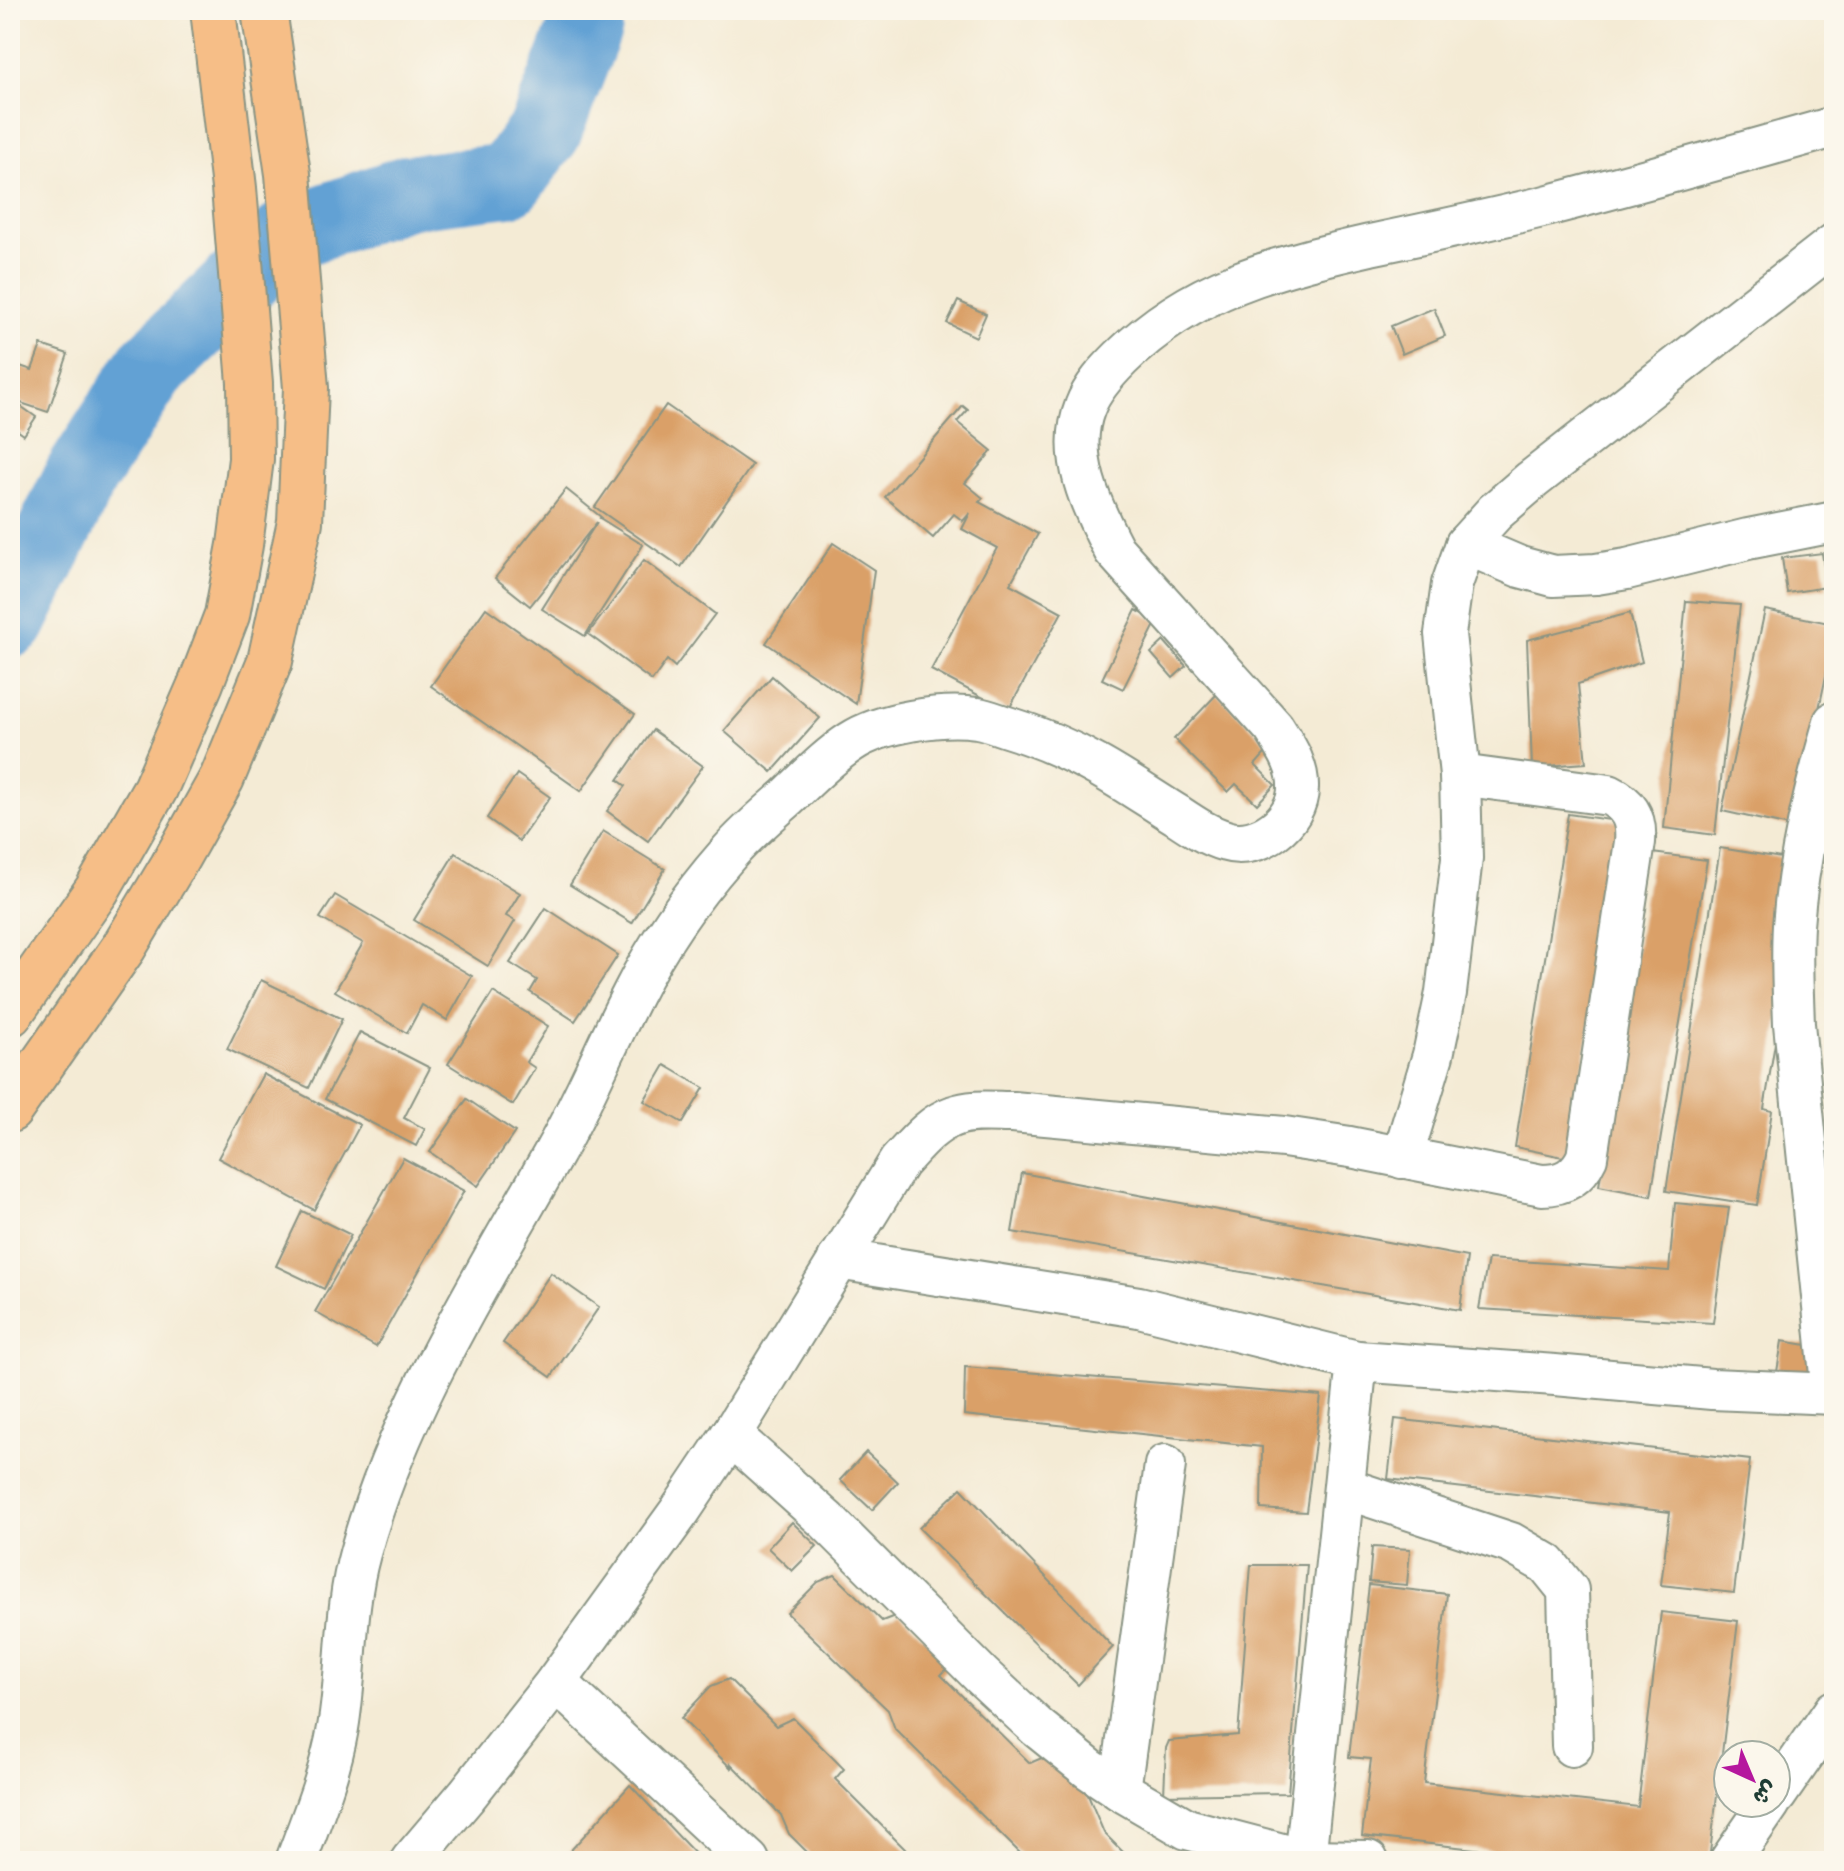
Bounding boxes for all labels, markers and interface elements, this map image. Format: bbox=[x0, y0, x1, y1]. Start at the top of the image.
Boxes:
north arrow bbox=[1712, 1739, 1792, 1819]
text: ش bbox=[1744, 1771, 1784, 1811]

